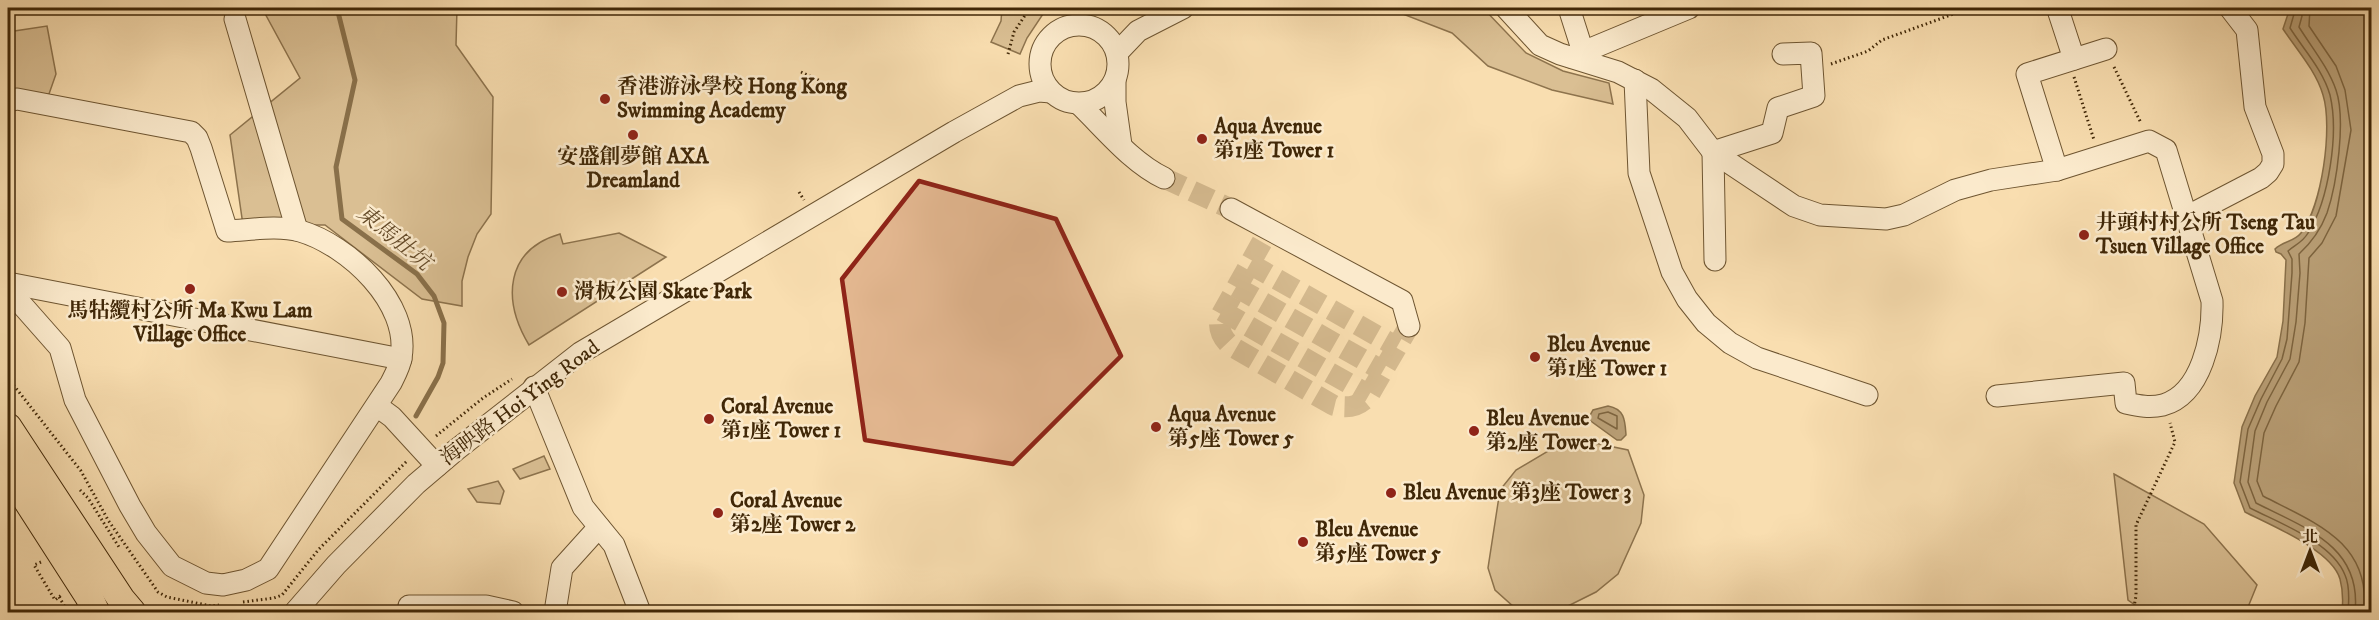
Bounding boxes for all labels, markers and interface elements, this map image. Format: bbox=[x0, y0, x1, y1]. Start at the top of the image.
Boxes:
place label: 香港游泳學校 Hong Kong Swimming Academy bbox=[617, 74, 847, 124]
marker: 香港游泳學校 Hong Kong Swimming Academy bbox=[598, 92, 612, 106]
place label: Aqua Avenue 第1座 Tower 1 bbox=[1213, 114, 1334, 164]
marker: 安盛創夢館 AXA Dreamland bbox=[626, 128, 640, 142]
marker: Aqua Avenue 第1座 Tower 1 bbox=[1195, 132, 1209, 146]
place label: 安盛創夢館 AXA Dreamland bbox=[557, 144, 709, 194]
water label: 東馬肚坑 bbox=[351, 200, 439, 278]
place label: 井頭村村公所 Tseng Tau Tsuen Village Office bbox=[2095, 210, 2315, 260]
marker: 井頭村村公所 Tseng Tau Tsuen Village Office bbox=[2077, 228, 2091, 242]
place label: 滑板公園 Skate Park bbox=[574, 279, 753, 305]
marker: 馬牯纜村公所 Ma Kwu Lam Village Office bbox=[183, 282, 197, 296]
marker: 滑板公園 Skate Park bbox=[555, 285, 569, 299]
place label: 馬牯纜村公所 Ma Kwu Lam Village Office bbox=[67, 298, 313, 348]
place label: Bleu Avenue 第1座 Tower 1 bbox=[1547, 332, 1667, 382]
street label: 海映路 Hoi Ying Road bbox=[435, 334, 605, 471]
marker: Bleu Avenue 第1座 Tower 1 bbox=[1528, 350, 1542, 364]
place label: Coral Avenue 第1座 Tower 1 bbox=[721, 394, 841, 444]
place label: Aqua Avenue 第5座 Tower 5 bbox=[1167, 402, 1294, 452]
place label: Bleu Avenue 第2座 Tower 2 bbox=[1486, 406, 1612, 456]
marker: Coral Avenue 第1座 Tower 1 bbox=[702, 412, 716, 426]
marker: Aqua Avenue 第5座 Tower 5 bbox=[1149, 420, 1163, 434]
marker: Bleu Avenue 第2座 Tower 2 bbox=[1467, 424, 1481, 438]
place label: Bleu Avenue 第3座 Tower 3 bbox=[1403, 480, 1631, 506]
marker: Bleu Avenue 第3座 Tower 3 bbox=[1384, 486, 1398, 500]
place label: Coral Avenue 第2座 Tower 2 bbox=[730, 488, 856, 538]
marker: Coral Avenue 第2座 Tower 2 bbox=[711, 506, 725, 520]
place label: Bleu Avenue 第5座 Tower 5 bbox=[1315, 517, 1441, 567]
north arrow bbox=[2280, 521, 2340, 581]
text: 北 bbox=[2302, 527, 2318, 547]
marker: Bleu Avenue 第5座 Tower 5 bbox=[1296, 535, 1310, 549]

